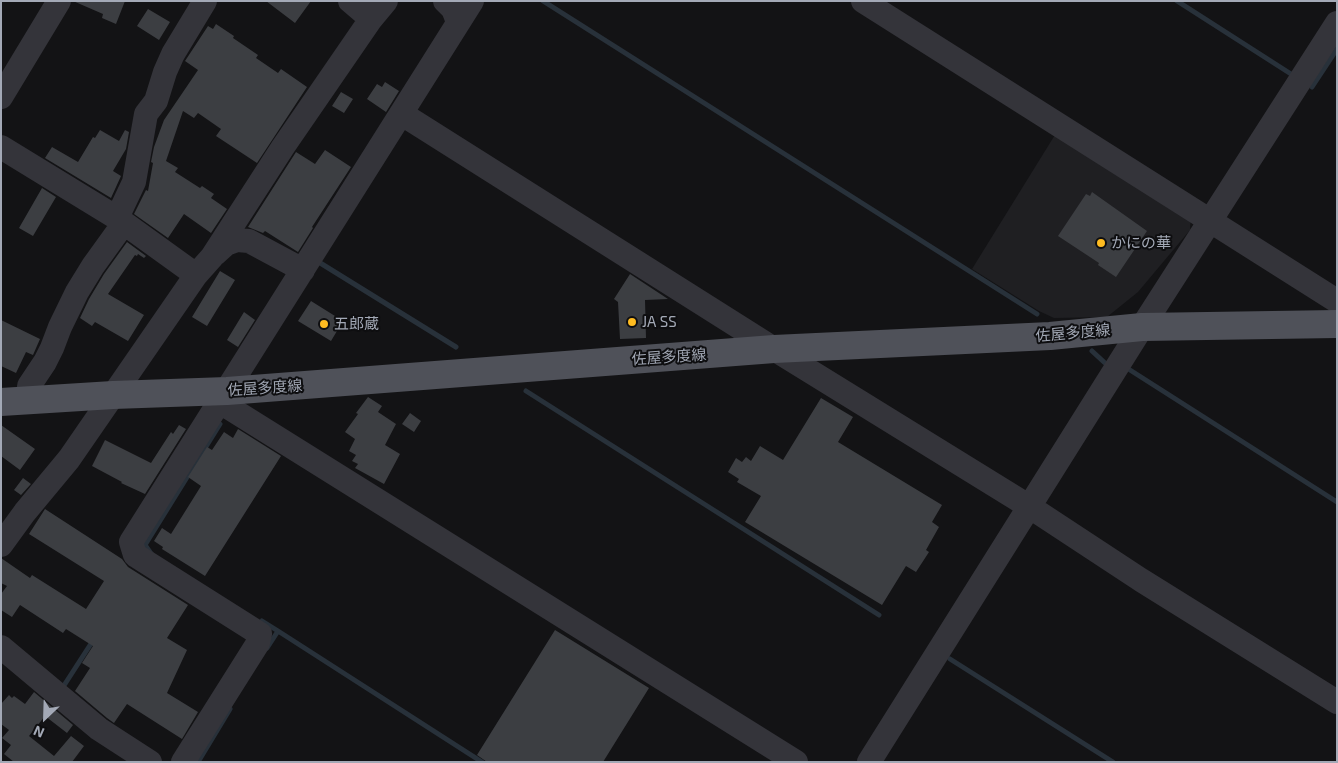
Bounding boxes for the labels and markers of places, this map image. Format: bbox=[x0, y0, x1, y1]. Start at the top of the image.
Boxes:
place label: かにの華 bbox=[1111, 234, 1171, 252]
marker: かにの華 bbox=[1095, 237, 1107, 249]
place label: JA SS bbox=[642, 313, 677, 331]
place label: 五郎蔵 bbox=[334, 315, 379, 333]
marker: JA SS bbox=[626, 316, 638, 328]
marker: 五郎蔵 bbox=[318, 318, 330, 330]

